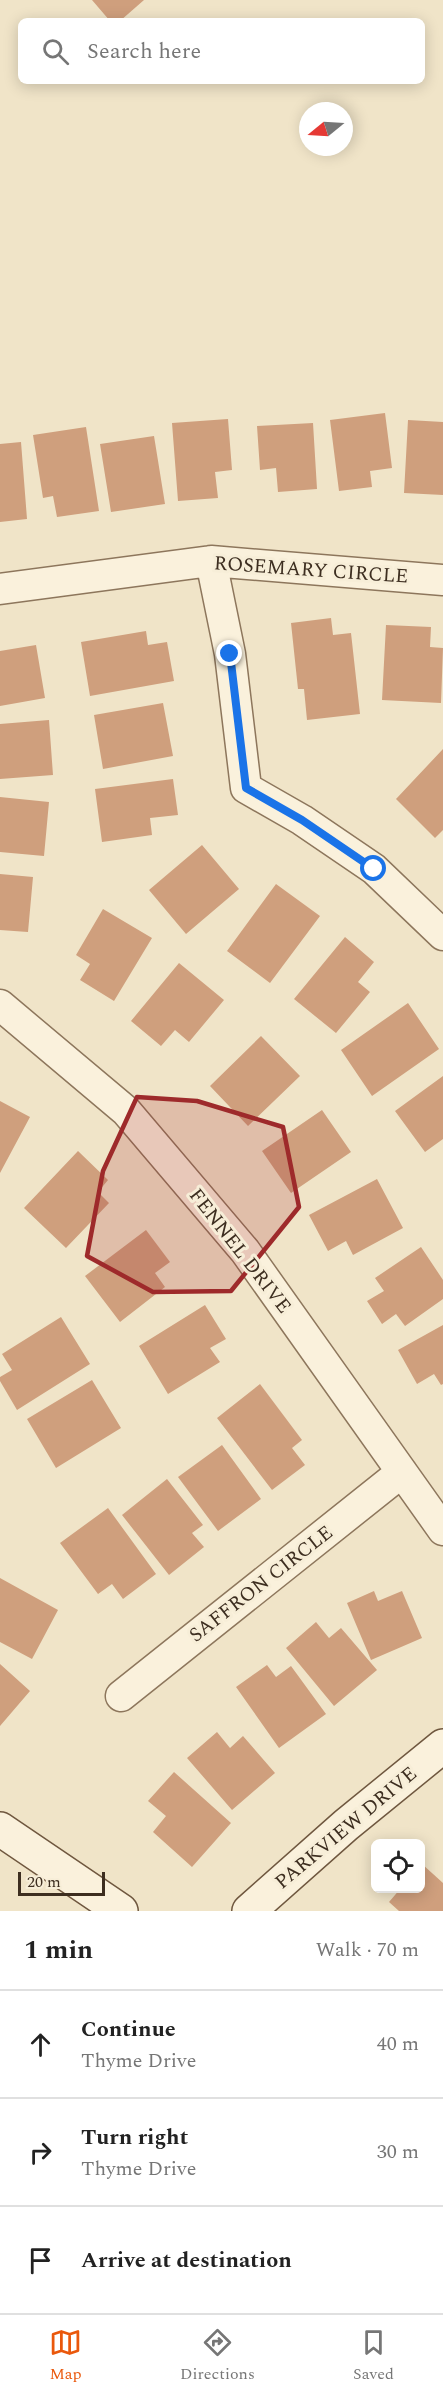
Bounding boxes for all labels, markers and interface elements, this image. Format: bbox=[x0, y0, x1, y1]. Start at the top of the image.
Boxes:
search box bbox=[18, 18, 425, 84]
icon: search bbox=[39, 35, 72, 68]
text: Search here bbox=[87, 35, 201, 68]
north arrow bbox=[299, 102, 353, 156]
street label: ROSEMARY CIRCLE bbox=[213, 548, 409, 592]
route end bbox=[216, 640, 242, 666]
route start bbox=[360, 855, 386, 881]
street label: FENNEL DRIVE bbox=[181, 1182, 299, 1320]
street label: SAFFRON CIRCLE bbox=[182, 1518, 340, 1650]
street label: PARKVIEW DRIVE bbox=[268, 1759, 424, 1897]
map controls bbox=[371, 1839, 425, 1893]
button: locate bbox=[371, 1839, 425, 1893]
scale bar bbox=[18, 1869, 105, 1896]
text: 20 m bbox=[27, 1870, 61, 1894]
text: 1 min bbox=[24, 1930, 93, 1970]
text: Walk · 70 m bbox=[316, 1935, 419, 1965]
text: Continue bbox=[81, 2013, 176, 2046]
icon: ahead bbox=[24, 2028, 57, 2061]
text: 40 m bbox=[377, 2029, 419, 2059]
text: Thyme Drive bbox=[81, 2046, 196, 2076]
text: Turn right bbox=[81, 2121, 188, 2154]
icon: right bbox=[24, 2136, 57, 2169]
text: 30 m bbox=[377, 2137, 419, 2167]
text: Thyme Drive bbox=[81, 2154, 196, 2184]
icon: arrive bbox=[24, 2244, 57, 2277]
text: Arrive at destination bbox=[81, 2244, 292, 2277]
tab: Map bbox=[49, 2326, 82, 2386]
tab: Directions bbox=[180, 2326, 255, 2386]
tab: Saved bbox=[353, 2326, 394, 2386]

